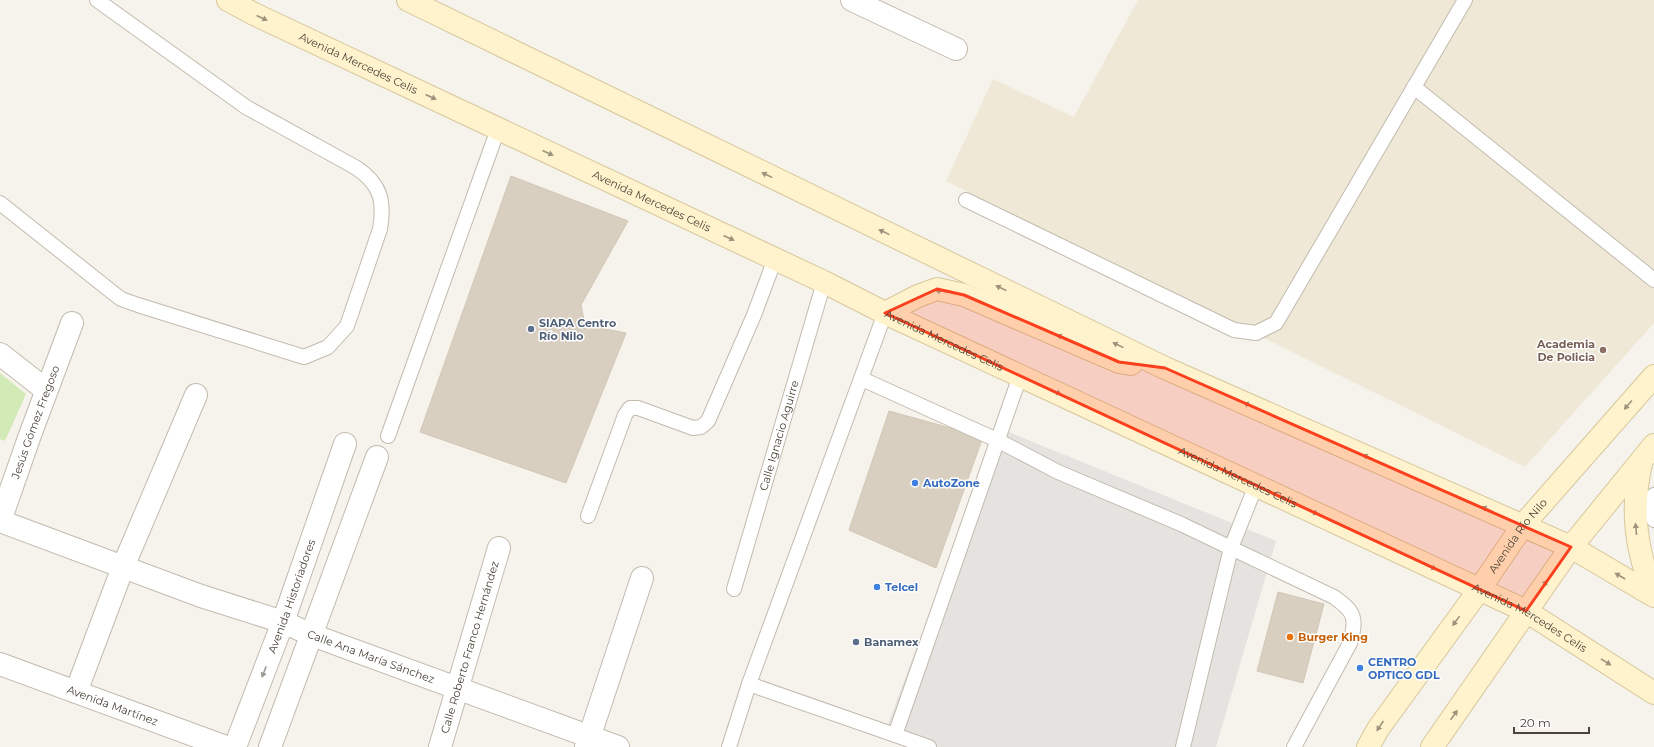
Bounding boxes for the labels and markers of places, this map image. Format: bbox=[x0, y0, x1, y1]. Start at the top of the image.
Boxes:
place label: SIAPA Centro Río Nilo bbox=[539, 316, 616, 343]
marker: SIAPA Centro Río Nilo bbox=[526, 324, 536, 334]
place label: Academia De Policia bbox=[1536, 337, 1595, 364]
marker: Academia De Policia bbox=[1598, 345, 1608, 355]
place label: AutoZone bbox=[922, 476, 980, 490]
marker: AutoZone bbox=[910, 478, 920, 488]
place label: Telcel bbox=[885, 580, 918, 594]
marker: Telcel bbox=[872, 582, 882, 592]
place label: Burger King bbox=[1298, 630, 1368, 644]
marker: Burger King bbox=[1285, 632, 1295, 642]
place label: Banamex bbox=[864, 635, 919, 649]
marker: Banamex bbox=[851, 637, 861, 647]
place label: CENTRO OPTICO GDL bbox=[1368, 655, 1440, 682]
marker: CENTRO OPTICO GDL bbox=[1355, 663, 1365, 673]

